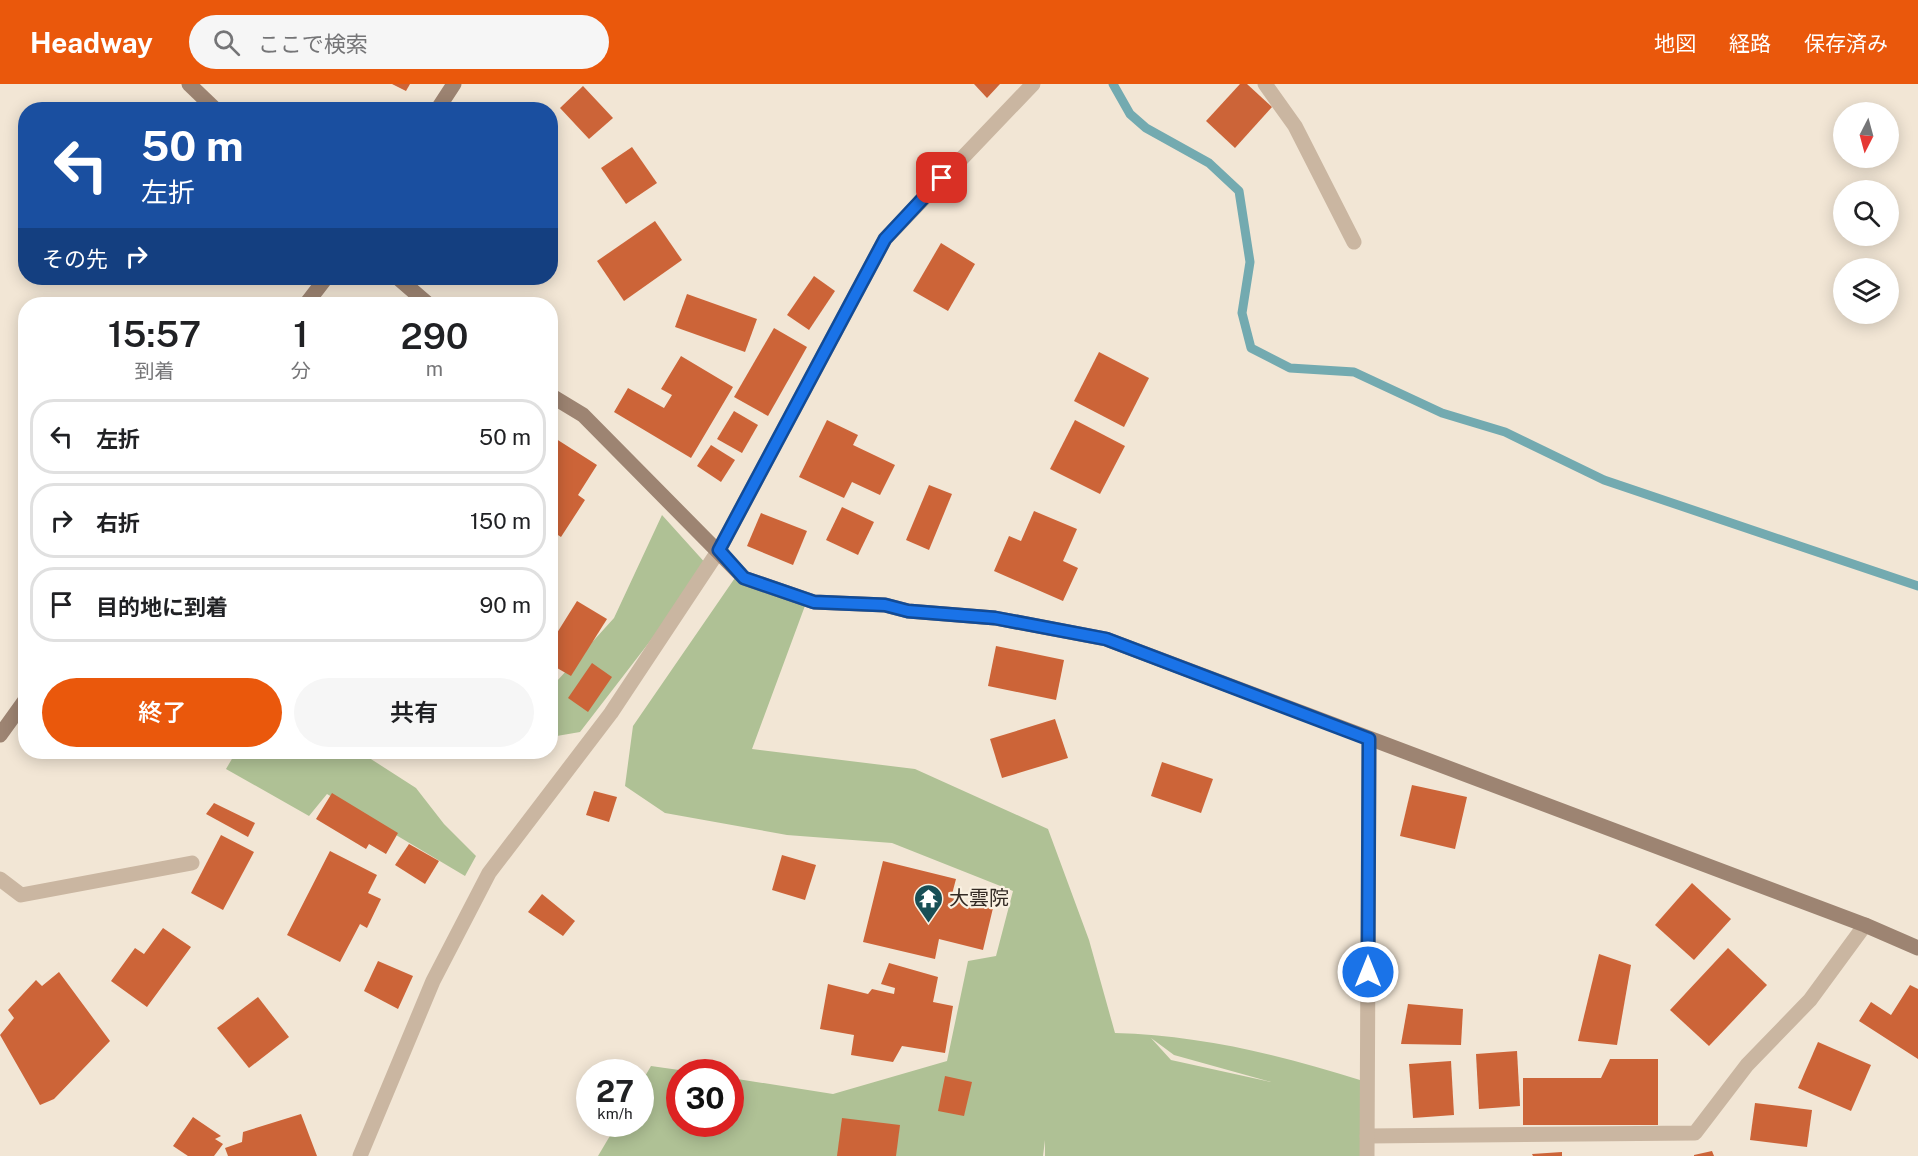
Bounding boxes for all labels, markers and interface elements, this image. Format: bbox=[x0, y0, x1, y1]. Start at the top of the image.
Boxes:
search box bbox=[189, 15, 609, 69]
text: Headway bbox=[30, 26, 153, 59]
icon: search bbox=[210, 26, 243, 59]
text: ここで検索 bbox=[258, 31, 368, 57]
text: 地図 bbox=[1654, 31, 1696, 56]
text: 経路 bbox=[1729, 31, 1771, 56]
text: 保存済み bbox=[1804, 31, 1888, 56]
north arrow bbox=[1833, 102, 1899, 168]
map controls bbox=[1833, 102, 1899, 324]
text: 50 m bbox=[141, 121, 244, 170]
icon: left bbox=[42, 126, 120, 204]
pin bbox=[916, 152, 967, 203]
icon: arrive bbox=[925, 161, 958, 194]
text: 左折 bbox=[141, 176, 195, 208]
button: search bbox=[1833, 180, 1899, 246]
icon: right bbox=[120, 240, 153, 273]
text: その先 bbox=[42, 246, 108, 272]
button: layers bbox=[1833, 258, 1899, 324]
text: 15:57 bbox=[108, 313, 201, 355]
text: 1 bbox=[293, 313, 308, 355]
text: 290 bbox=[401, 315, 468, 357]
text: m bbox=[426, 357, 443, 381]
text: 到着 bbox=[134, 359, 174, 383]
text: 分 bbox=[291, 359, 311, 383]
icon: left bbox=[45, 420, 78, 453]
text: 50 m bbox=[479, 424, 531, 450]
text: 左折 bbox=[96, 426, 140, 452]
icon: right bbox=[45, 504, 78, 537]
text: 150 m bbox=[470, 508, 531, 534]
text: 右折 bbox=[96, 510, 140, 536]
icon: arrive bbox=[45, 588, 78, 621]
text: 90 m bbox=[480, 592, 531, 618]
text: 目的地に到着 bbox=[96, 594, 228, 620]
button: 終了 bbox=[42, 678, 282, 747]
button: 共有 bbox=[294, 678, 534, 747]
temple icon: 大雲院 bbox=[912, 882, 944, 924]
place label: 大雲院 bbox=[949, 886, 1009, 910]
position arrow bbox=[1336, 940, 1400, 1004]
speed limit sign: 30 bbox=[666, 1059, 744, 1137]
text: 27 bbox=[596, 1073, 634, 1109]
text: km/h bbox=[597, 1105, 633, 1122]

